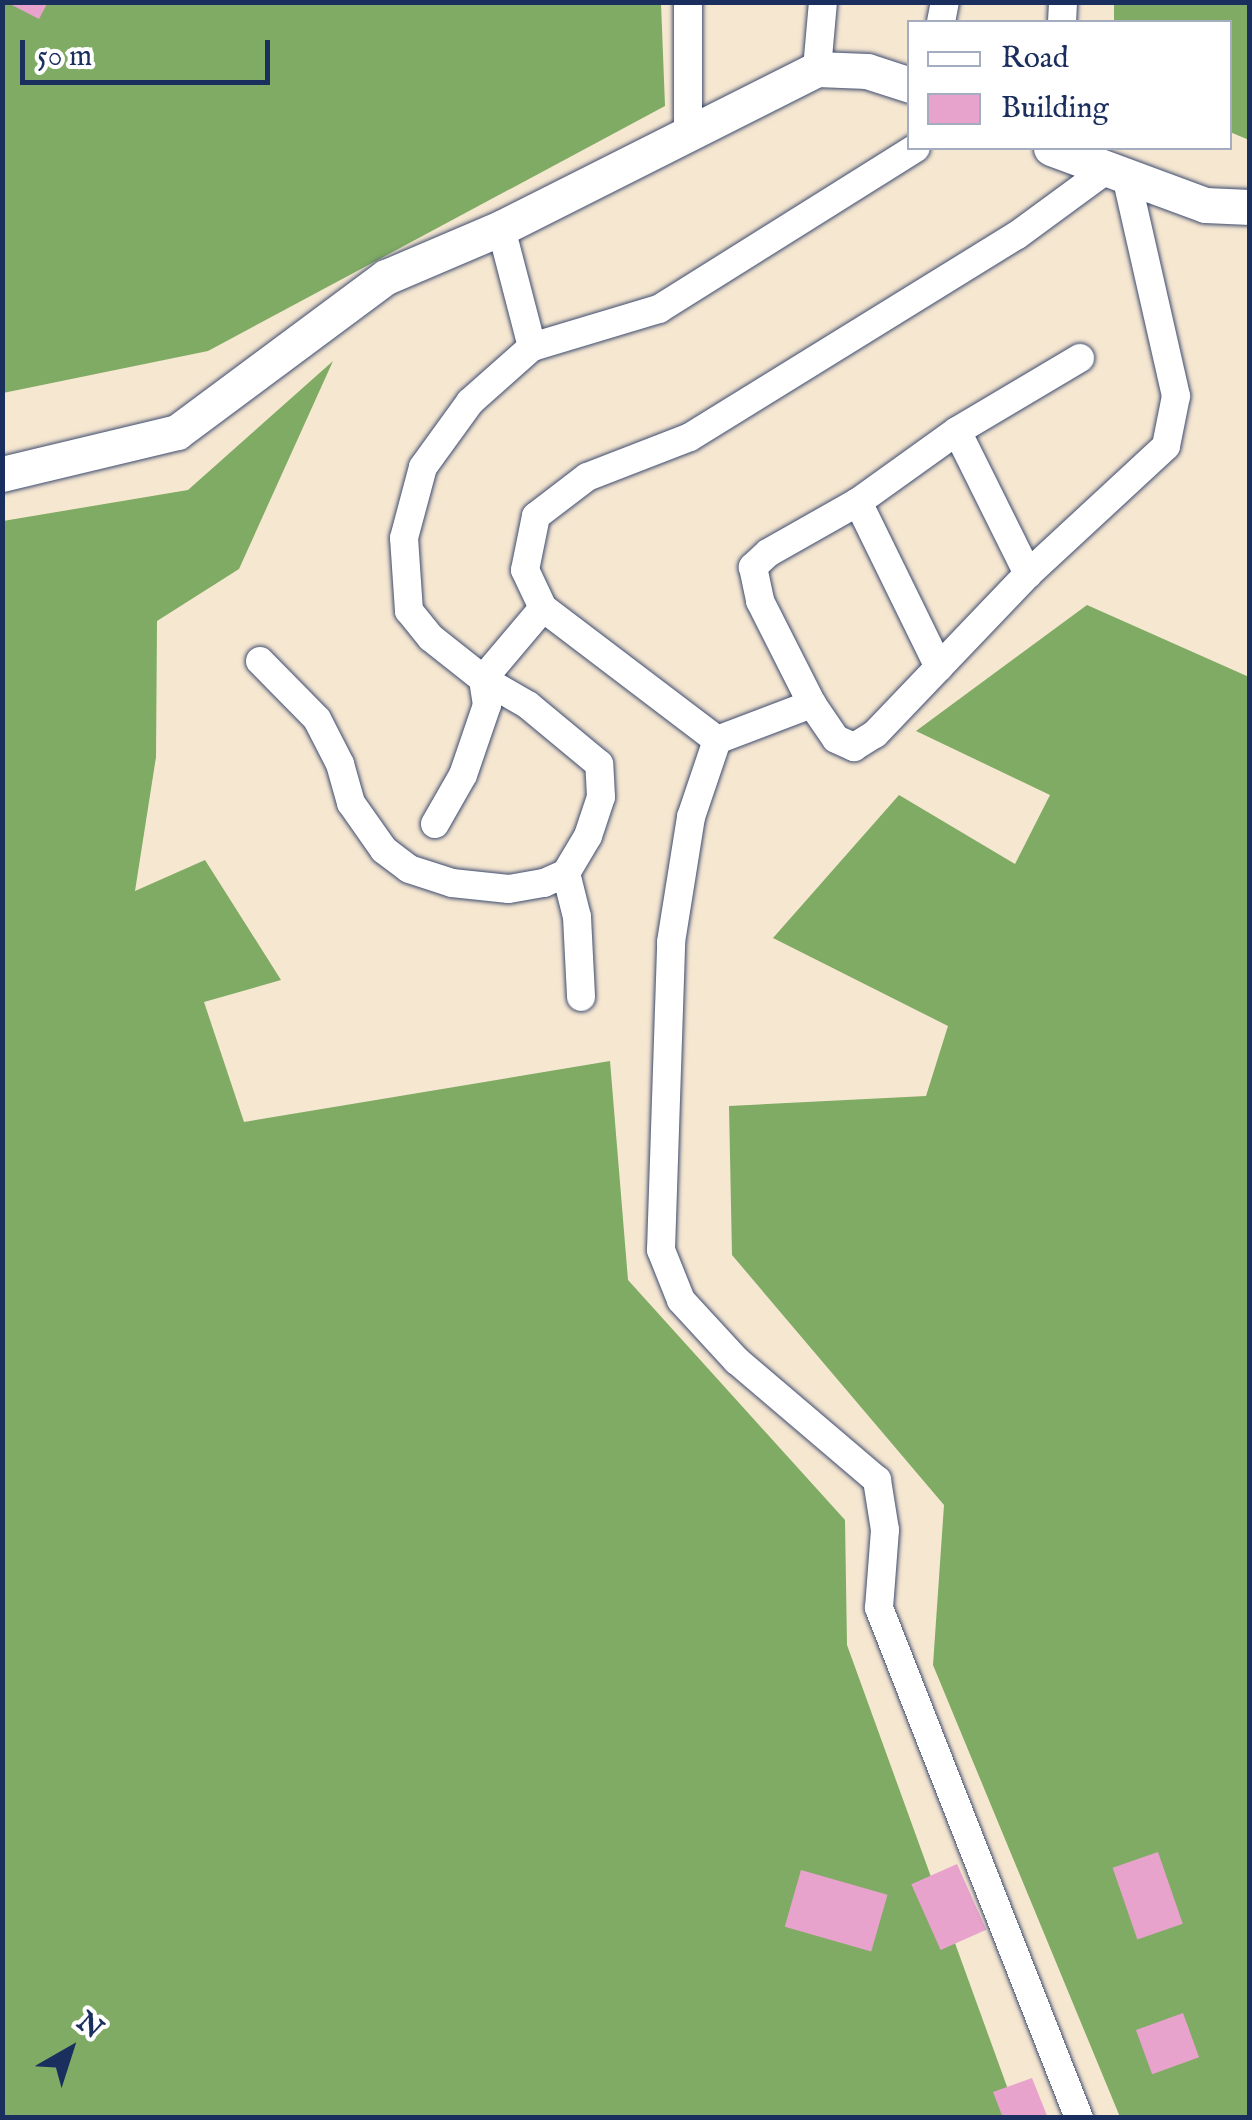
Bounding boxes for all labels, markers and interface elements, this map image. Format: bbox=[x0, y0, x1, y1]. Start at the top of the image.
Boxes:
scale bar bbox=[25, 20, 275, 82]
legend bbox=[907, 20, 1232, 150]
text: 50 m bbox=[37, 38, 92, 76]
text: Road bbox=[1001, 40, 1069, 78]
text: Building bbox=[1001, 90, 1109, 128]
north arrow bbox=[20, 2000, 120, 2100]
text: N bbox=[69, 2005, 110, 2048]

